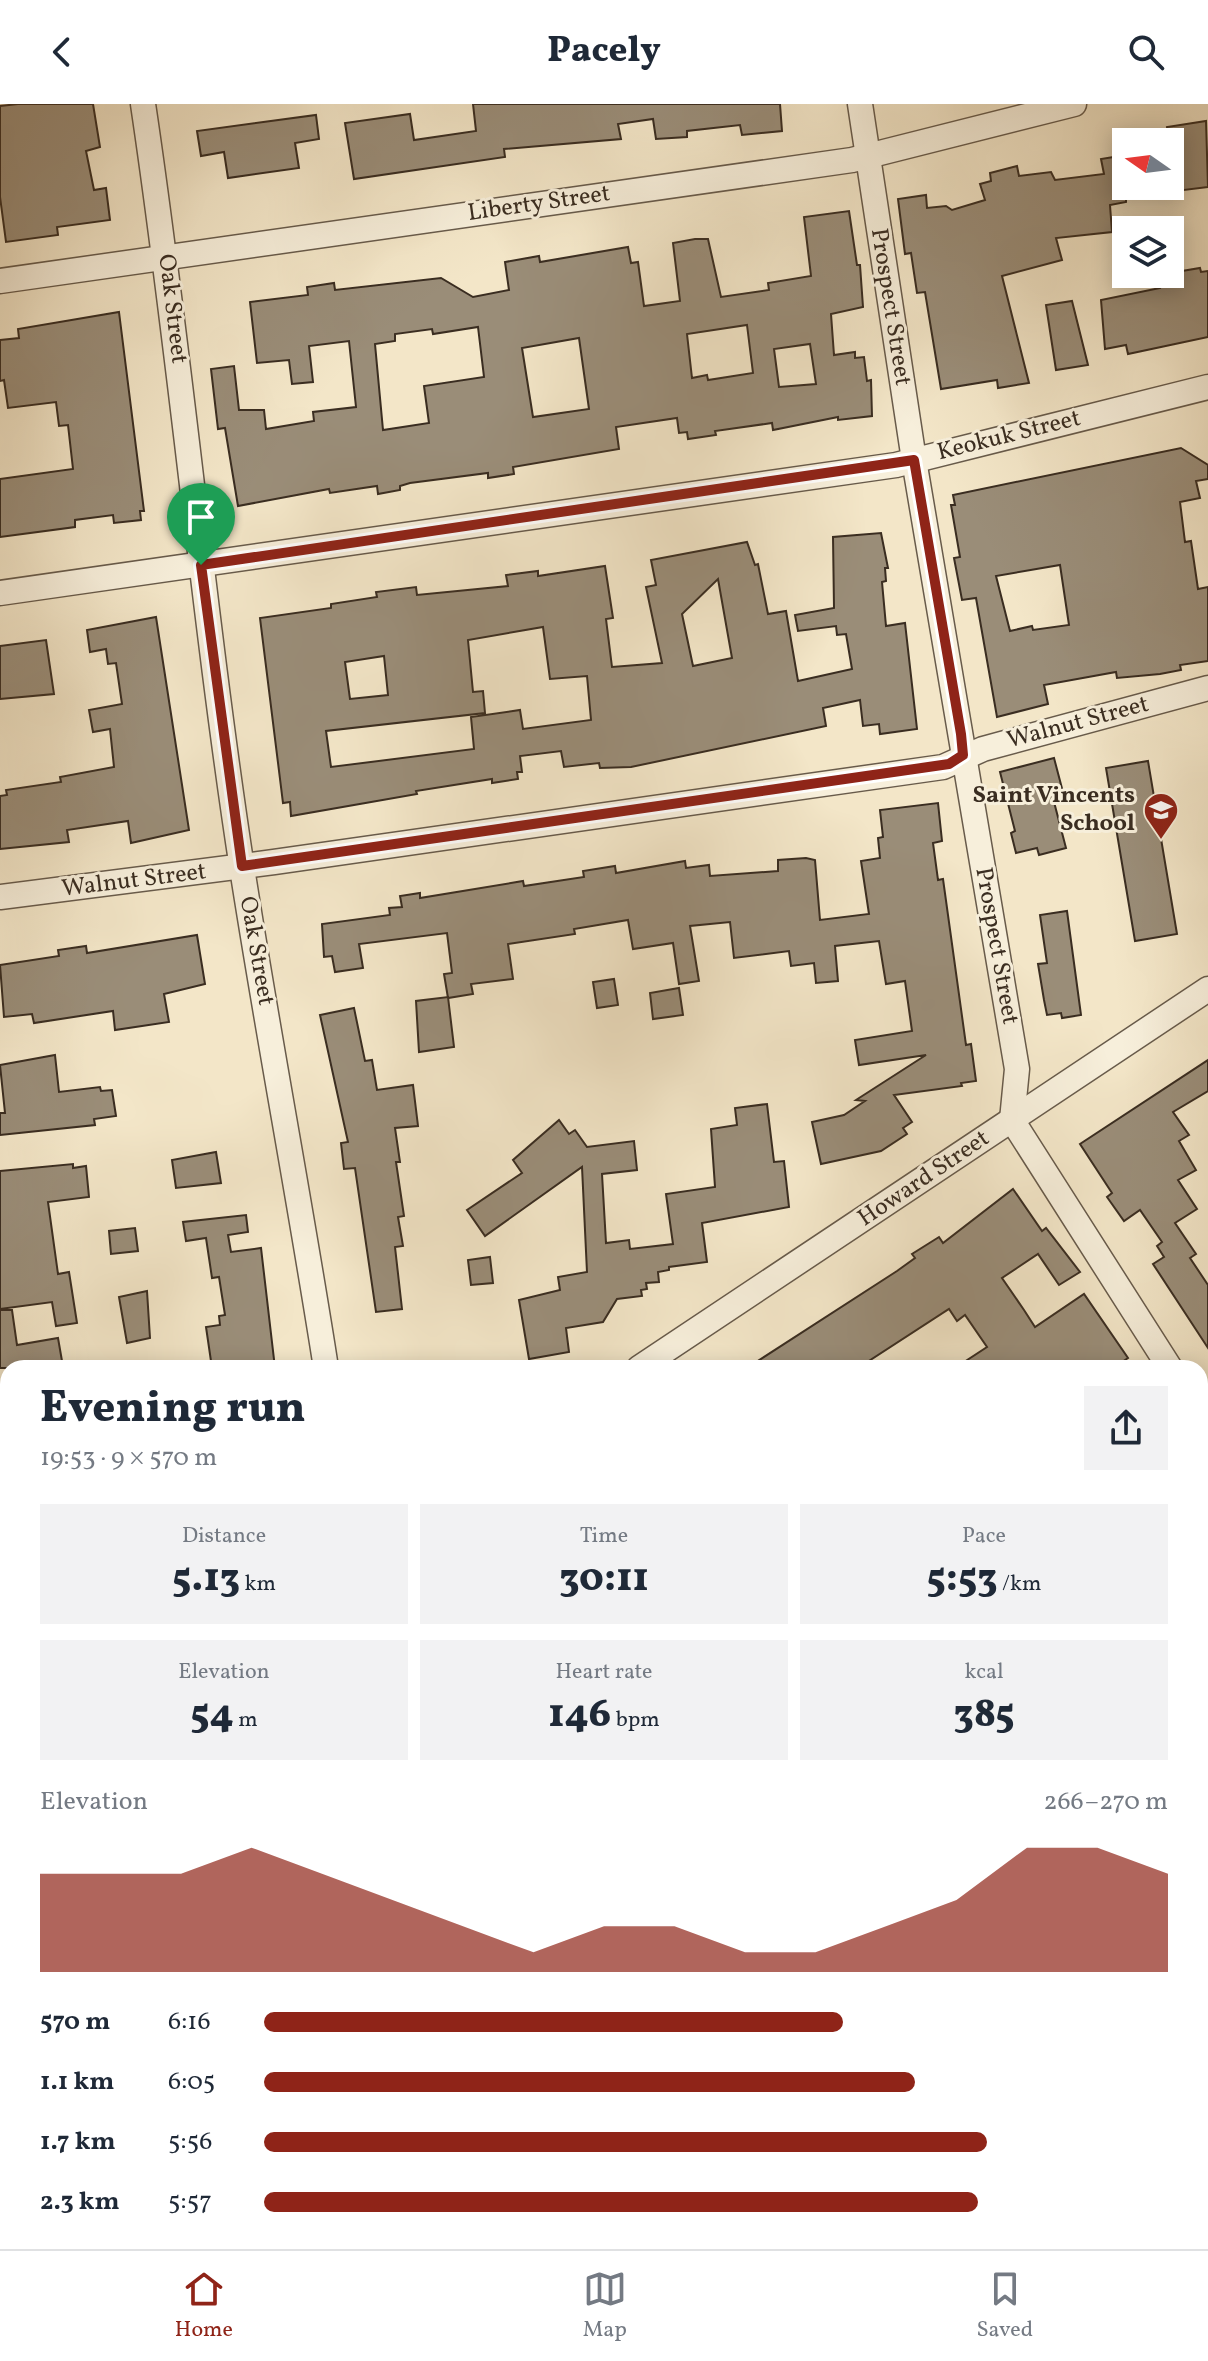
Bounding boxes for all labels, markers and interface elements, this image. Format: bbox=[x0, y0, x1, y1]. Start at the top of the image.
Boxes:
text: Pacely bbox=[547, 27, 661, 77]
icon: back bbox=[40, 30, 84, 74]
icon: search bbox=[1124, 30, 1168, 74]
north arrow bbox=[1112, 128, 1184, 200]
map controls bbox=[1112, 128, 1184, 288]
street label: Liberty Street bbox=[466, 177, 612, 231]
button: layers bbox=[1112, 216, 1184, 288]
street label: Prospect Street bbox=[861, 226, 919, 388]
street label: Oak Street bbox=[148, 252, 196, 366]
street label: Keokuk Street bbox=[934, 402, 1084, 470]
pin bbox=[167, 483, 235, 565]
icon: arrive bbox=[179, 495, 223, 539]
street label: Walnut Street bbox=[1003, 688, 1153, 758]
place label: Saint Vincents School bbox=[973, 779, 1135, 841]
school or university icon: Saint Vincents School bbox=[1142, 791, 1180, 841]
street label: Walnut Street bbox=[60, 855, 208, 907]
street label: Prospect Street bbox=[965, 865, 1027, 1027]
street label: Oak Street bbox=[230, 894, 282, 1008]
street label: Howard Street bbox=[851, 1122, 997, 1236]
text: Evening run bbox=[40, 1379, 306, 1440]
button: share bbox=[1084, 1386, 1168, 1470]
text: 19:53 · 9 × 570 m bbox=[40, 1440, 217, 1476]
text: Distance bbox=[182, 1521, 266, 1552]
text: Time bbox=[580, 1521, 628, 1552]
text: Pace bbox=[962, 1521, 1006, 1552]
text: 5.13 bbox=[172, 1552, 240, 1608]
text: 30:11 bbox=[559, 1552, 649, 1608]
text: 5:53 bbox=[927, 1552, 998, 1608]
text: km bbox=[240, 1569, 276, 1600]
text: /km bbox=[998, 1569, 1041, 1600]
text: Elevation bbox=[178, 1657, 270, 1688]
text: Heart rate bbox=[555, 1657, 653, 1688]
text: kcal bbox=[964, 1657, 1004, 1688]
text: 54 bbox=[190, 1688, 234, 1744]
text: 146 bbox=[548, 1688, 611, 1744]
text: 385 bbox=[953, 1688, 1015, 1744]
text: m bbox=[234, 1705, 258, 1736]
text: bpm bbox=[611, 1705, 660, 1736]
text: Elevation bbox=[40, 1784, 148, 1820]
text: 266–270 m bbox=[1044, 1784, 1168, 1820]
text: 570 m bbox=[40, 2004, 110, 2040]
text: 6:16 bbox=[168, 2004, 211, 2040]
text: 1.1 km bbox=[40, 2064, 114, 2100]
text: 6:05 bbox=[168, 2064, 215, 2100]
text: 1.7 km bbox=[40, 2124, 116, 2160]
text: 5:56 bbox=[168, 2124, 212, 2160]
text: 2.3 km bbox=[40, 2184, 120, 2220]
text: 5:57 bbox=[168, 2184, 212, 2220]
tab: Home bbox=[175, 2267, 233, 2346]
tab: Map bbox=[583, 2267, 627, 2346]
tab: Saved bbox=[976, 2267, 1033, 2346]

